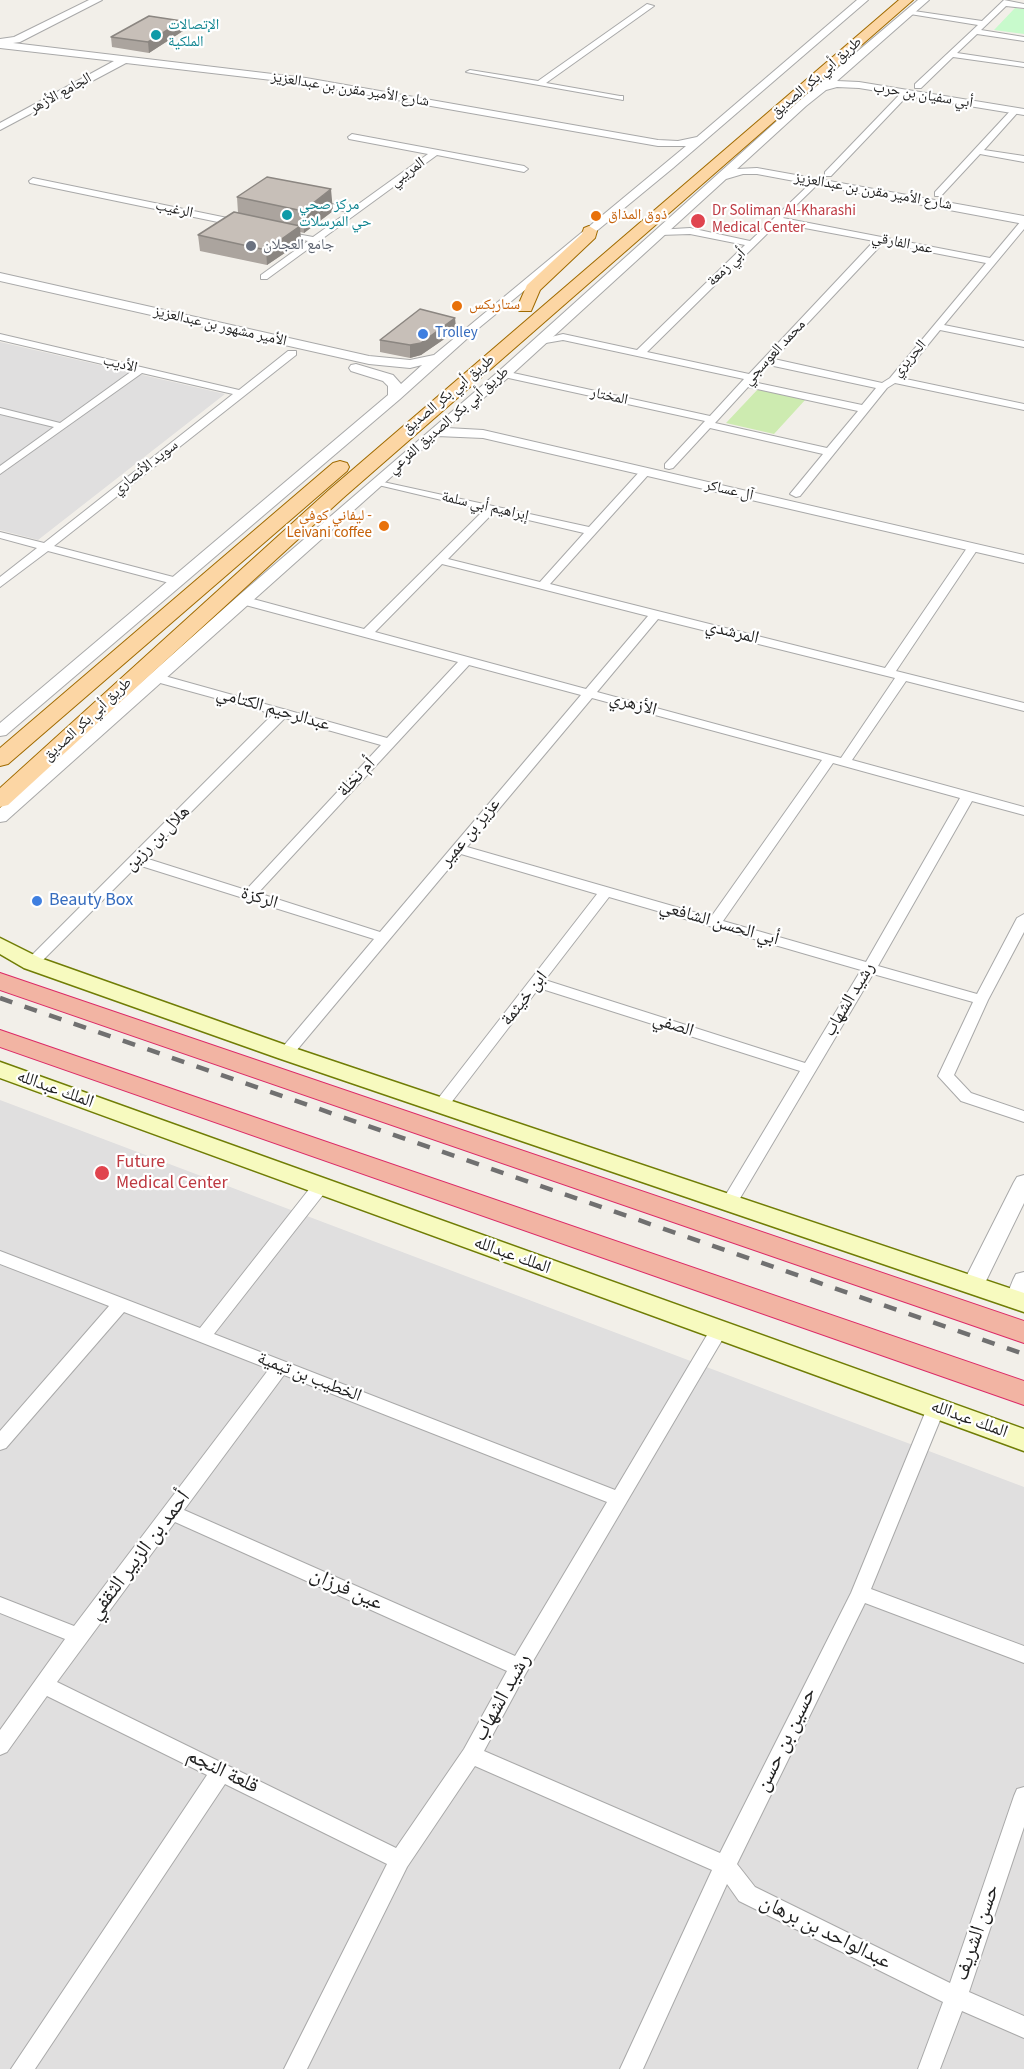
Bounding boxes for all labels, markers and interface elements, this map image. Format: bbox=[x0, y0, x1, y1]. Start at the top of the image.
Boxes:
place label: الإتصالات الملكية bbox=[168, 17, 219, 52]
marker: الإتصالات الملكية bbox=[149, 28, 163, 42]
street label: طريق أبي بكر الصديق bbox=[768, 33, 866, 123]
street label: شارع الأمير مقرن بن عبدالعزيز bbox=[270, 69, 430, 111]
street label: الجامع الأزهر bbox=[27, 70, 95, 118]
street label: أبي سفيان بن حرب bbox=[872, 79, 974, 113]
street label: المريبي bbox=[387, 154, 429, 192]
street label: شارع الأمير مقرن بن عبدالعزيز bbox=[793, 169, 953, 215]
street label: الرغيب bbox=[154, 197, 194, 223]
place label: مركز صحي حي المرسلات bbox=[299, 197, 371, 232]
place label: Dr Soliman Al-Kharashi Medical Center bbox=[712, 203, 856, 238]
place label: ذوق المذاق bbox=[608, 207, 667, 225]
marker: مركز صحي حي المرسلات bbox=[280, 208, 294, 222]
marker: ذوق المذاق bbox=[589, 209, 603, 223]
marker: Dr Soliman Al-Kharashi Medical Center bbox=[689, 212, 707, 230]
street label: عمر الفارقي bbox=[870, 229, 934, 259]
place label: جامع العجلان bbox=[263, 237, 334, 255]
marker: جامع العجلان bbox=[244, 239, 258, 253]
street label: أبي زمعة bbox=[704, 245, 750, 291]
place label: ستاربكس bbox=[469, 297, 520, 315]
marker: ستاربكس bbox=[450, 299, 464, 313]
street label: الأمير مشهور بن عبدالعزيز bbox=[152, 303, 288, 351]
street label: محمد العوسجي bbox=[740, 316, 810, 390]
place label: Trolley bbox=[435, 325, 478, 343]
marker: Trolley bbox=[416, 327, 430, 341]
street label: الحريري bbox=[889, 337, 931, 381]
street label: طريق أبي بكر الصديق bbox=[399, 351, 499, 439]
street label: الأديب bbox=[101, 352, 139, 378]
street label: طريق أبي بكر الصديق الفرعي bbox=[385, 363, 513, 479]
street label: المختار bbox=[589, 384, 629, 410]
street label: سويد الأنصاري bbox=[110, 437, 182, 499]
street label: آل عساكر bbox=[703, 477, 755, 505]
street label: إبراهيم أبي سلمة bbox=[440, 488, 530, 526]
place label: ليفاني كوفي - Leivani coffee bbox=[287, 508, 372, 543]
marker: ليفاني كوفي - Leivani coffee bbox=[377, 519, 391, 533]
street label: المرشدي bbox=[703, 616, 761, 650]
street label: طريق أبي بكر الصديق bbox=[40, 674, 136, 766]
street label: عبدالرحيم الكتامي bbox=[214, 683, 332, 737]
street label: الأزهري bbox=[607, 688, 659, 722]
street label: أم نخلة bbox=[333, 754, 381, 802]
street label: عزيز بن عمير bbox=[436, 794, 506, 872]
street label: هلال بن رزين bbox=[121, 802, 195, 876]
street label: الركزة bbox=[238, 883, 280, 915]
place label: Beauty Box bbox=[49, 890, 133, 912]
marker: Beauty Box bbox=[30, 894, 44, 908]
street label: أبي الحسن الشافعي bbox=[657, 897, 781, 951]
street label: رشيد الشهاب bbox=[819, 959, 881, 1041]
street label: ابن خيثمة bbox=[497, 967, 553, 1031]
street label: الصفي bbox=[650, 1009, 696, 1043]
street label: الملك عبدالله bbox=[14, 1066, 96, 1114]
place label: Future Medical Center bbox=[116, 1152, 228, 1194]
marker: Future Medical Center bbox=[93, 1164, 111, 1182]
street label: الملك عبدالله bbox=[471, 1232, 553, 1280]
street label: الخطيب بن تيمية bbox=[254, 1348, 364, 1408]
street label: الملك عبدالله bbox=[928, 1396, 1010, 1444]
street label: أحمد بن الزبير الثقفي bbox=[83, 1486, 197, 1626]
street label: عين فرزان bbox=[306, 1563, 386, 1617]
street label: رشيد الشهاب bbox=[469, 1650, 537, 1746]
street label: حسين بن حسن bbox=[751, 1684, 823, 1796]
street label: قلعة النجم bbox=[182, 1744, 262, 1800]
street label: حسن الشريف bbox=[950, 1882, 1006, 1984]
street label: عبدالواحد بن برهان bbox=[755, 1890, 895, 1976]

